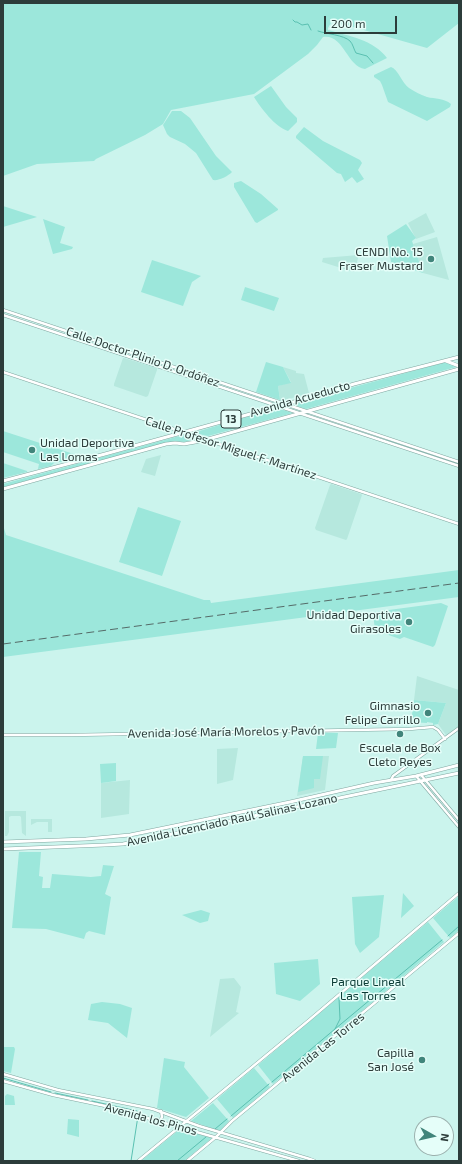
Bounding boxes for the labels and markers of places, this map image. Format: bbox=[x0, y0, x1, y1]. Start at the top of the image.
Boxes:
place label: CENDI No. 15 Fraser Mustard bbox=[339, 245, 423, 273]
marker: CENDI No. 15 Fraser Mustard bbox=[426, 254, 436, 264]
place label: Unidad Deportiva Las Lomas bbox=[40, 436, 134, 464]
marker: Unidad Deportiva Las Lomas bbox=[27, 445, 37, 455]
place label: Unidad Deportiva Girasoles bbox=[307, 608, 401, 636]
marker: Unidad Deportiva Girasoles bbox=[404, 617, 414, 627]
place label: Gimnasio Felipe Carrillo bbox=[345, 699, 420, 727]
marker: Gimnasio Felipe Carrillo bbox=[423, 708, 433, 718]
marker: Escuela de Box Cleto Reyes bbox=[395, 729, 405, 739]
place label: Escuela de Box Cleto Reyes bbox=[359, 741, 441, 769]
place label: Capilla San José bbox=[368, 1046, 414, 1074]
marker: Capilla San José bbox=[417, 1055, 427, 1065]

